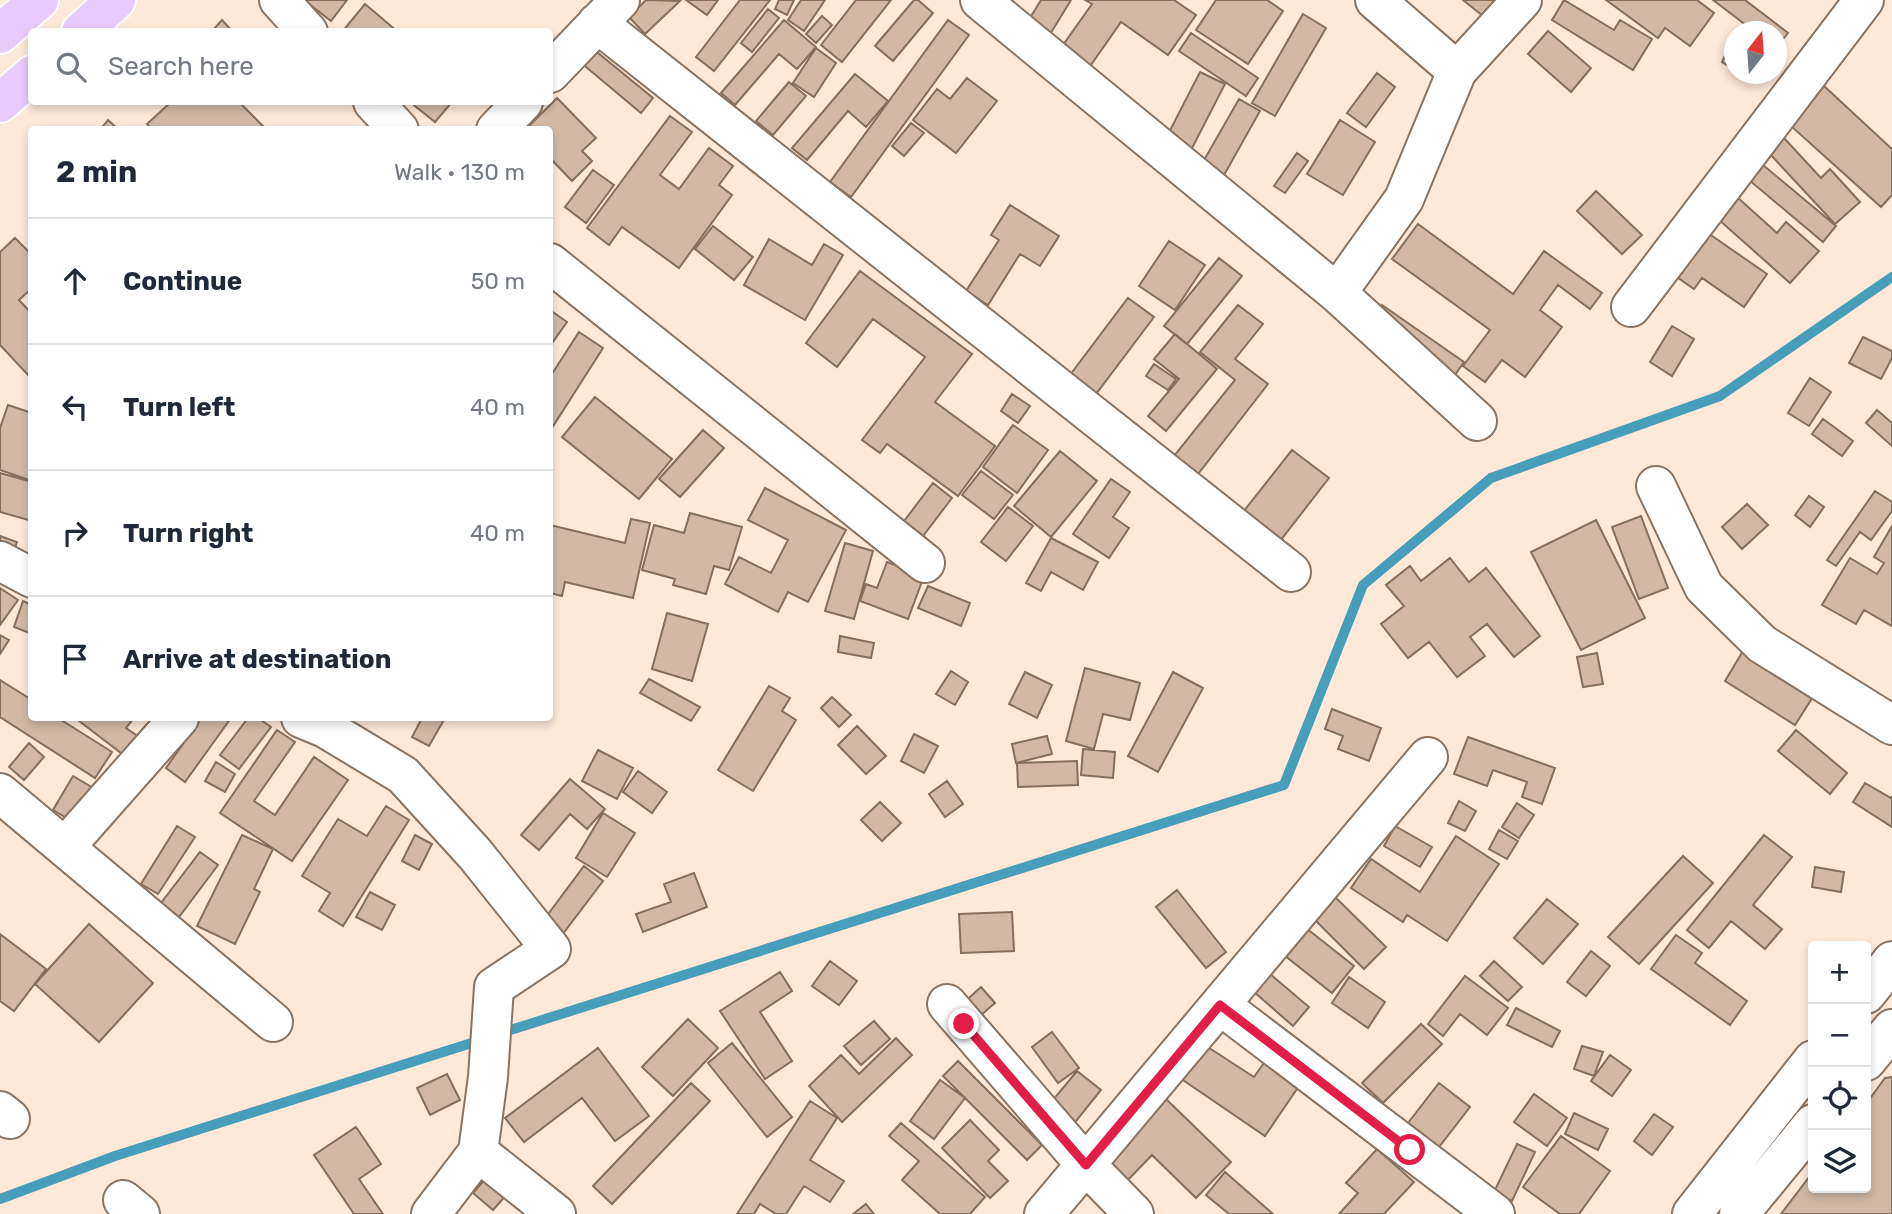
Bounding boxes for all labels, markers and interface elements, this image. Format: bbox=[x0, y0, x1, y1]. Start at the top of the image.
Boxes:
north arrow bbox=[1724, 21, 1787, 84]
search box bbox=[28, 28, 553, 105]
icon: search bbox=[52, 48, 90, 86]
text: Search here bbox=[108, 51, 254, 82]
text: 2 min bbox=[56, 154, 137, 190]
text: Walk · 130 m bbox=[394, 158, 525, 186]
icon: ahead bbox=[56, 262, 94, 300]
text: Continue bbox=[123, 266, 242, 297]
text: 50 m bbox=[471, 267, 525, 295]
icon: left bbox=[56, 388, 94, 426]
text: Turn left bbox=[123, 392, 235, 423]
text: 40 m bbox=[470, 393, 525, 421]
icon: right bbox=[56, 514, 94, 552]
text: Turn right bbox=[123, 518, 253, 549]
text: 40 m bbox=[470, 519, 525, 547]
icon: arrive bbox=[56, 640, 94, 678]
text: Arrive at destination bbox=[123, 644, 391, 675]
map controls bbox=[1808, 941, 1871, 1193]
button: + bbox=[1808, 941, 1871, 1004]
button: − bbox=[1808, 1004, 1871, 1067]
route end bbox=[948, 1008, 979, 1039]
button: locate bbox=[1808, 1067, 1871, 1130]
button: layers bbox=[1808, 1130, 1871, 1193]
route start bbox=[1394, 1134, 1425, 1165]

